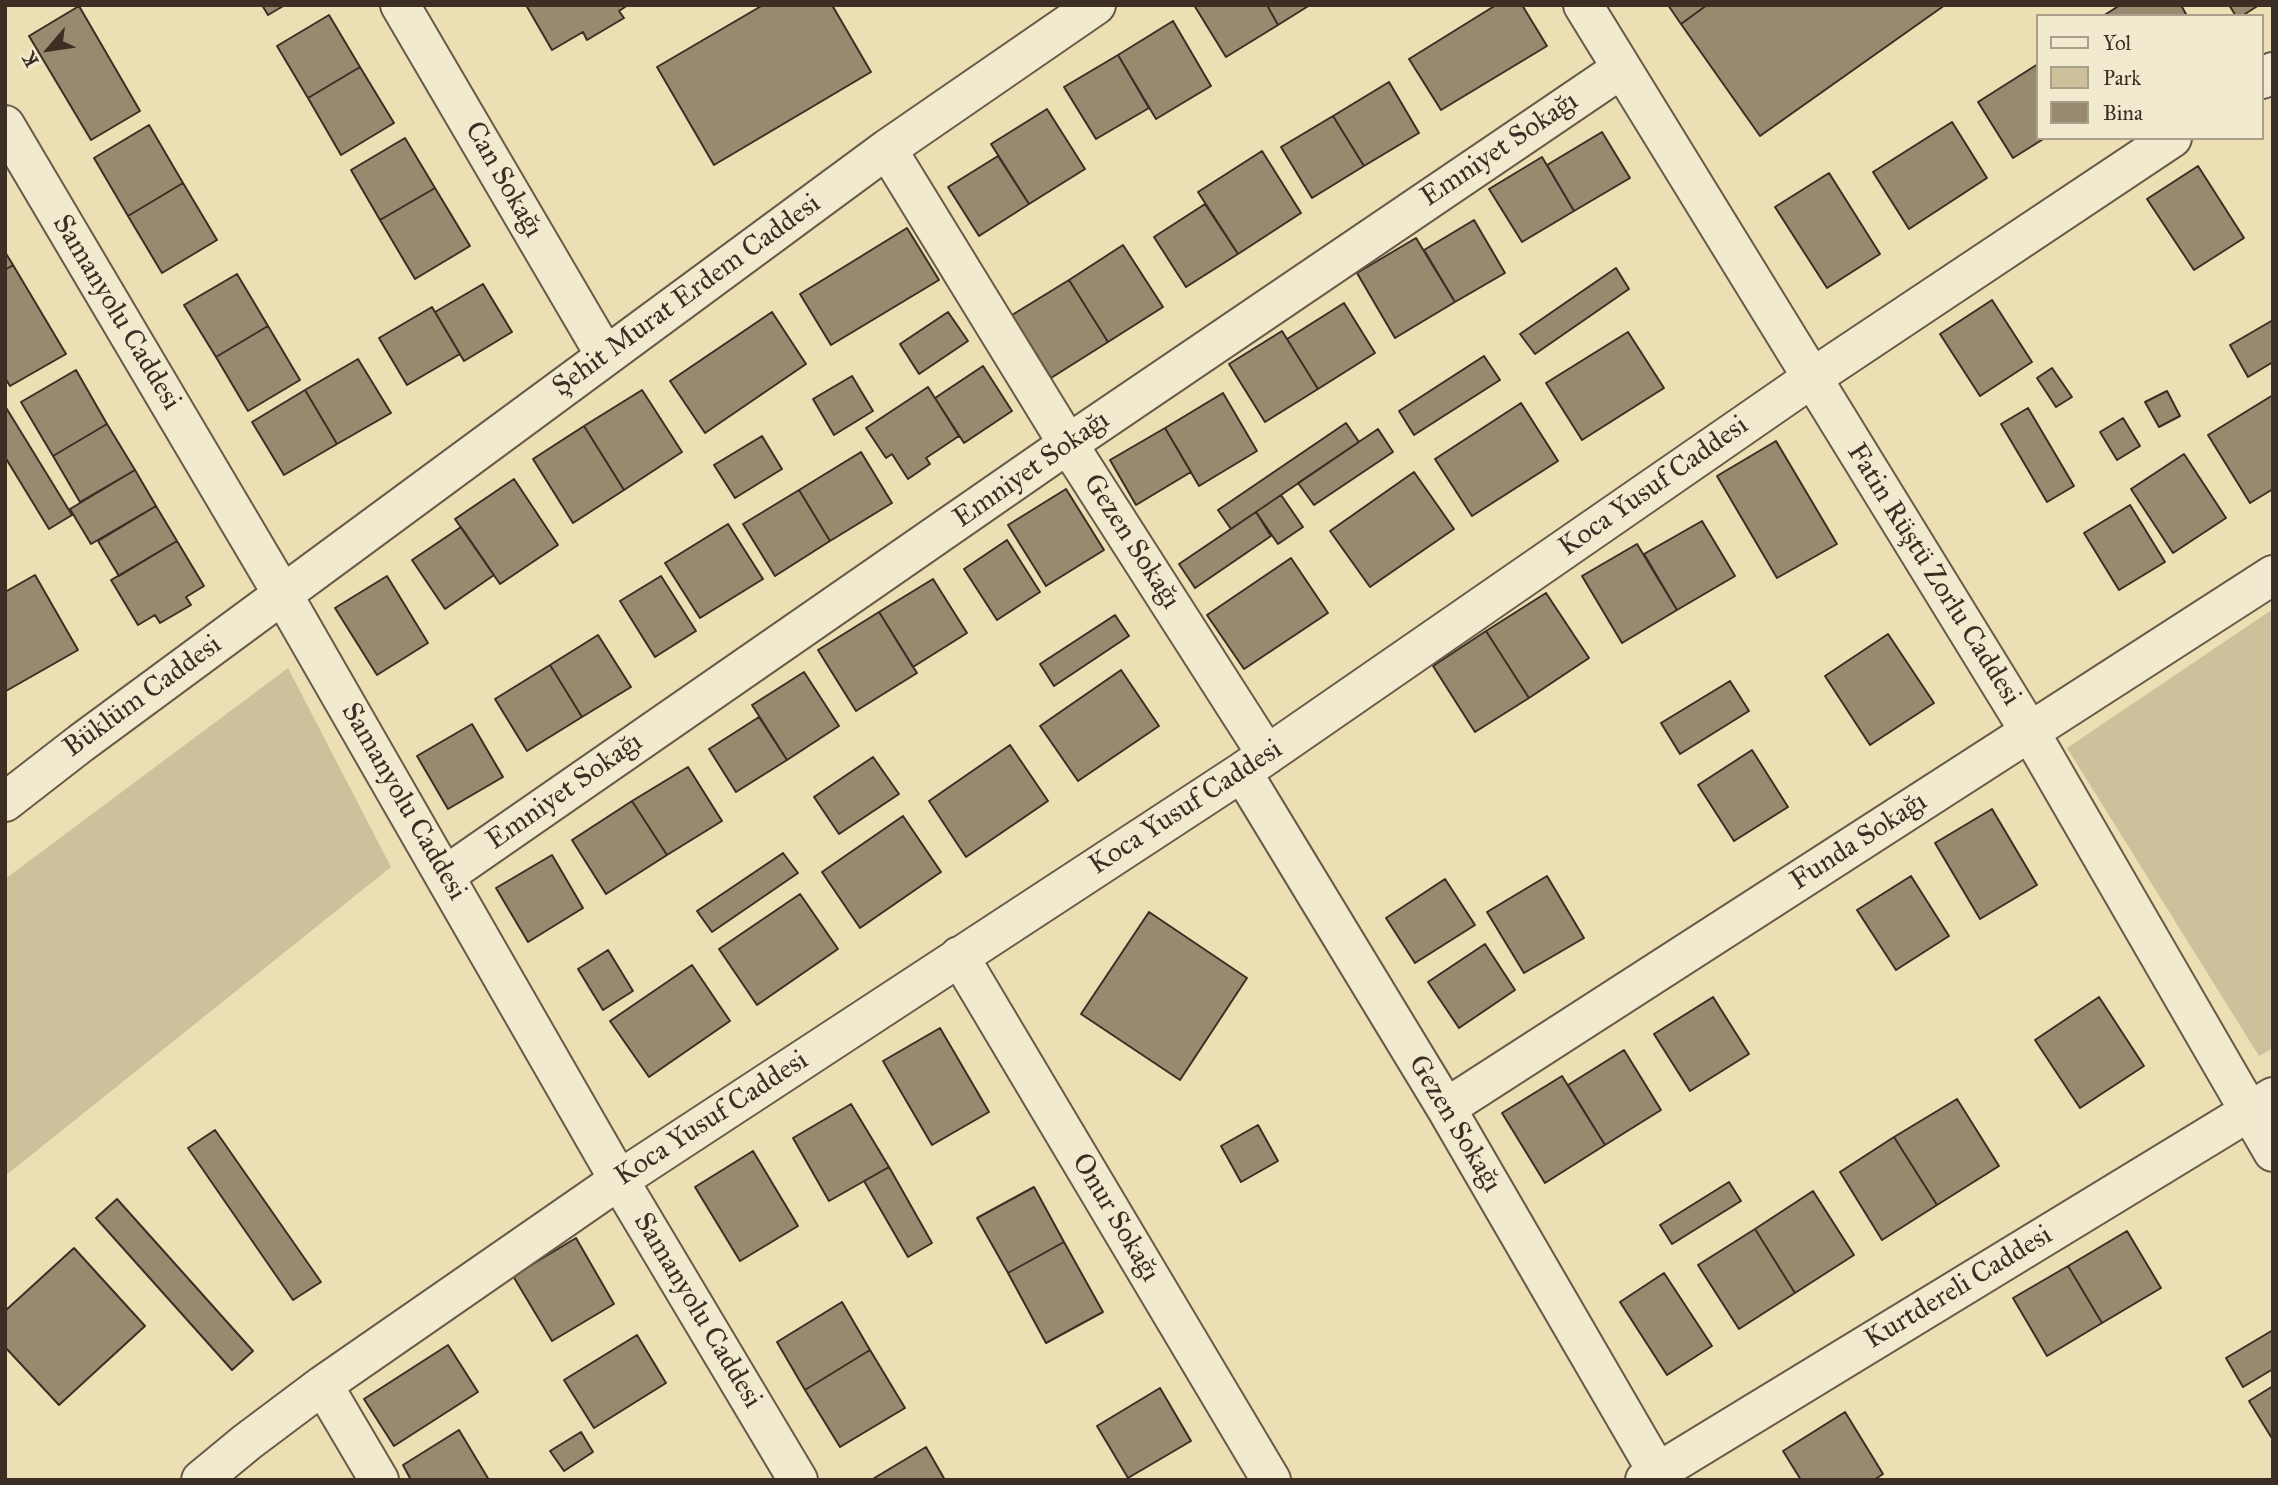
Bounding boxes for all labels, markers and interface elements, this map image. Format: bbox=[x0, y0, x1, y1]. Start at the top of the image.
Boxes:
north arrow bbox=[14, 14, 84, 84]
legend bbox=[2036, 14, 2264, 140]
text: Yol bbox=[2103, 30, 2131, 56]
text: K bbox=[17, 48, 44, 71]
text: Park bbox=[2103, 65, 2141, 91]
street label: Emniyet Sokağı bbox=[1415, 85, 1585, 215]
text: Bina bbox=[2103, 100, 2143, 126]
street label: Can Sokağı bbox=[456, 116, 550, 244]
street label: Şehit Murat Erdem Caddesi bbox=[547, 188, 827, 404]
street label: Samanyolu Caddesi bbox=[44, 209, 188, 417]
street label: Emniyet Sokağı bbox=[948, 404, 1116, 536]
street label: Koca Yusuf Caddesi bbox=[1553, 409, 1755, 565]
street label: Fatin Rüştü Zorlu Caddesi bbox=[1839, 438, 2027, 712]
street label: Gezen Sokağı bbox=[1075, 468, 1187, 616]
street label: Büklüm Caddesi bbox=[58, 628, 228, 766]
street label: Samanyolu Caddesi bbox=[333, 697, 473, 907]
street label: Emniyet Sokağı bbox=[481, 726, 649, 858]
street label: Koca Yusuf Caddesi bbox=[1083, 733, 1289, 883]
street label: Funda Sokağı bbox=[1785, 785, 1933, 899]
street label: Koca Yusuf Caddesi bbox=[609, 1044, 815, 1194]
street label: Gezen Sokağı bbox=[1400, 1049, 1508, 1199]
street label: Onur Sokağı bbox=[1064, 1148, 1166, 1288]
street label: Samanyolu Caddesi bbox=[625, 1207, 769, 1415]
street label: Kurtdereli Caddesi bbox=[1859, 1219, 2059, 1357]

